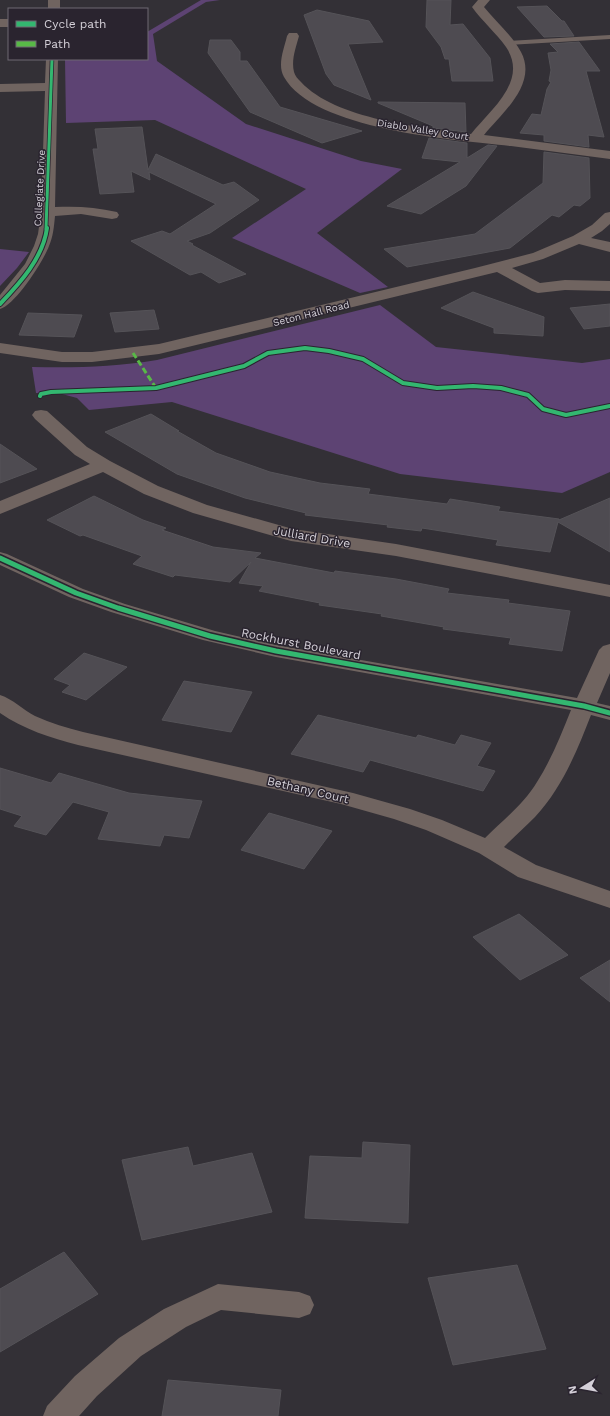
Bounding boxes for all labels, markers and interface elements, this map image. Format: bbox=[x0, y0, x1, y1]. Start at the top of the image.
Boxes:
legend bbox=[8, 8, 148, 60]
text: Cycle path bbox=[44, 17, 106, 31]
text: Path bbox=[44, 37, 70, 51]
street label: Diablo Valley Court bbox=[376, 117, 470, 142]
street label: Collegiate Drive bbox=[32, 149, 47, 226]
street label: Seton Hall Road bbox=[272, 299, 350, 328]
street label: Julliard Drive bbox=[273, 523, 351, 551]
street label: Rockhurst Boulevard bbox=[240, 626, 362, 662]
street label: Bethany Court bbox=[266, 774, 350, 806]
north arrow bbox=[562, 1368, 602, 1408]
text: N bbox=[566, 1385, 580, 1395]

